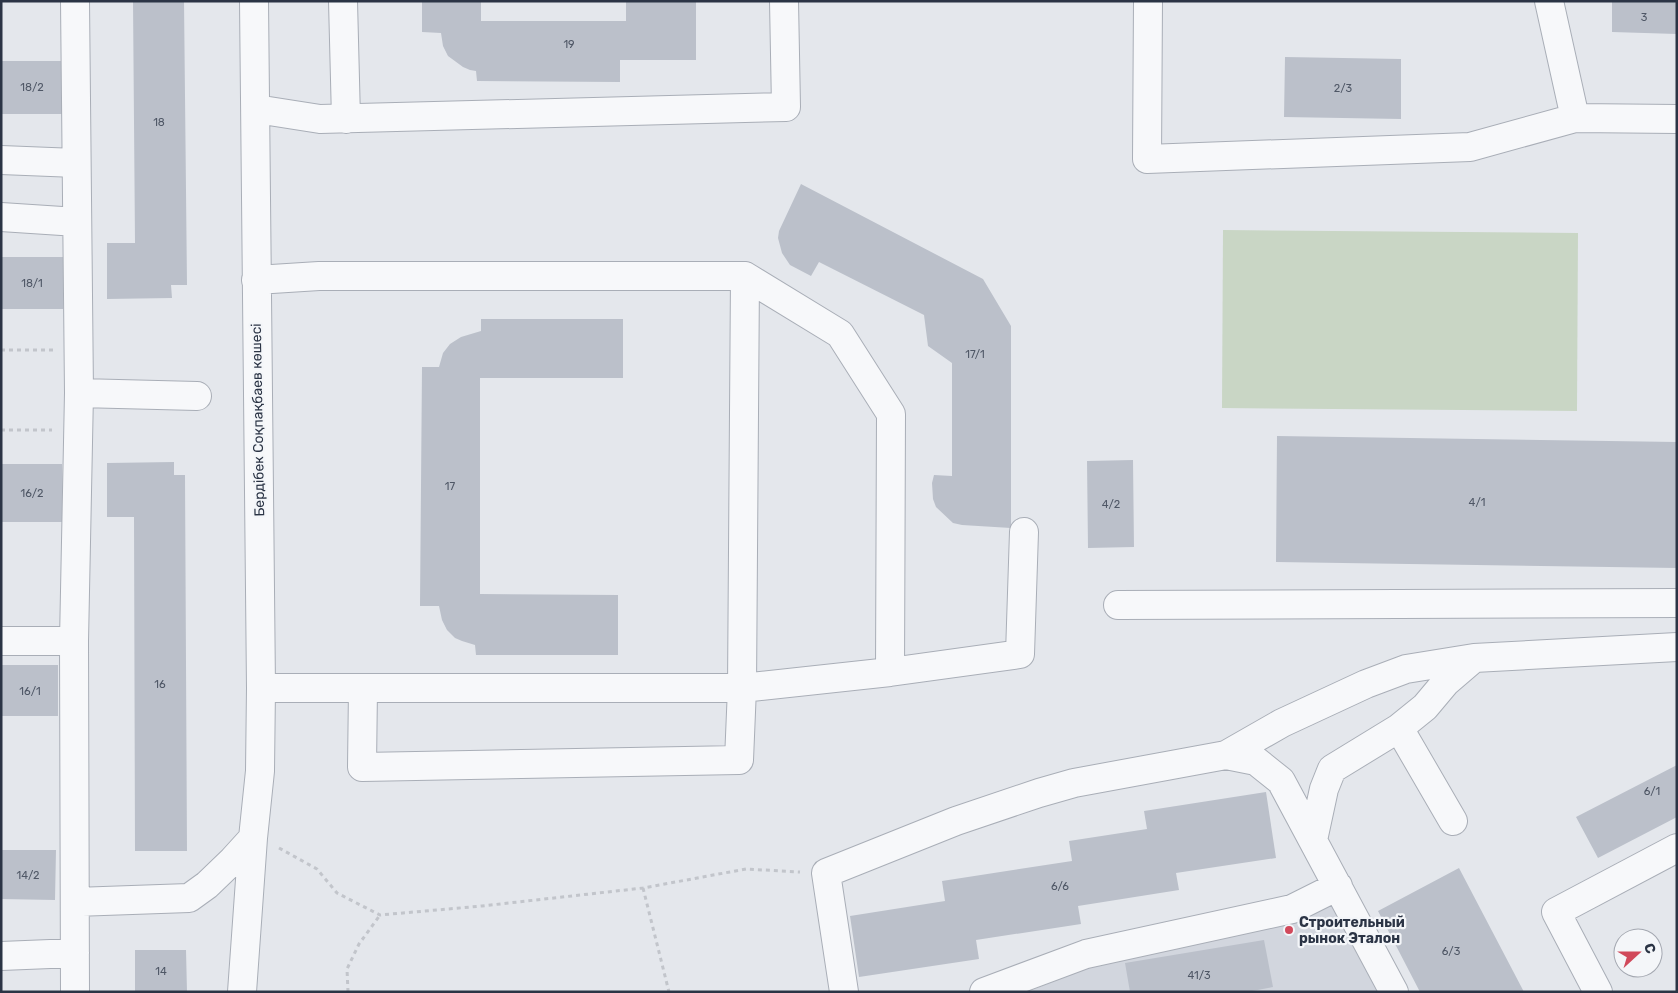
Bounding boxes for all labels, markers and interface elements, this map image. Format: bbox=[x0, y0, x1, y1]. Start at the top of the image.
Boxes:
house number: 3 bbox=[1641, 11, 1648, 24]
house number: 19 bbox=[563, 38, 575, 51]
house number: 18/2 bbox=[20, 81, 44, 94]
house number: 2/3 bbox=[1334, 82, 1353, 95]
house number: 18 bbox=[153, 116, 165, 129]
house number: 18/1 bbox=[21, 277, 43, 290]
street label: Бердібек Соқпақбаев көшесі bbox=[248, 323, 268, 517]
house number: 17/1 bbox=[965, 348, 985, 361]
house number: 17 bbox=[445, 480, 456, 493]
house number: 16/2 bbox=[21, 487, 43, 500]
house number: 4/1 bbox=[1469, 496, 1485, 509]
house number: 4/2 bbox=[1102, 498, 1120, 511]
house number: 16 bbox=[154, 678, 166, 691]
house number: 16/1 bbox=[19, 685, 41, 698]
house number: 6/1 bbox=[1644, 785, 1660, 798]
house number: 14/2 bbox=[16, 869, 40, 882]
house number: 6/6 bbox=[1051, 880, 1069, 893]
place label: Строительный рынок Эталон bbox=[1299, 914, 1405, 947]
marker: Строительный рынок Эталон bbox=[1283, 924, 1295, 936]
north arrow bbox=[1613, 928, 1663, 978]
text: С bbox=[1640, 941, 1659, 956]
house number: 6/3 bbox=[1442, 945, 1461, 958]
house number: 14 bbox=[155, 965, 167, 978]
house number: 41/3 bbox=[1187, 969, 1211, 982]

